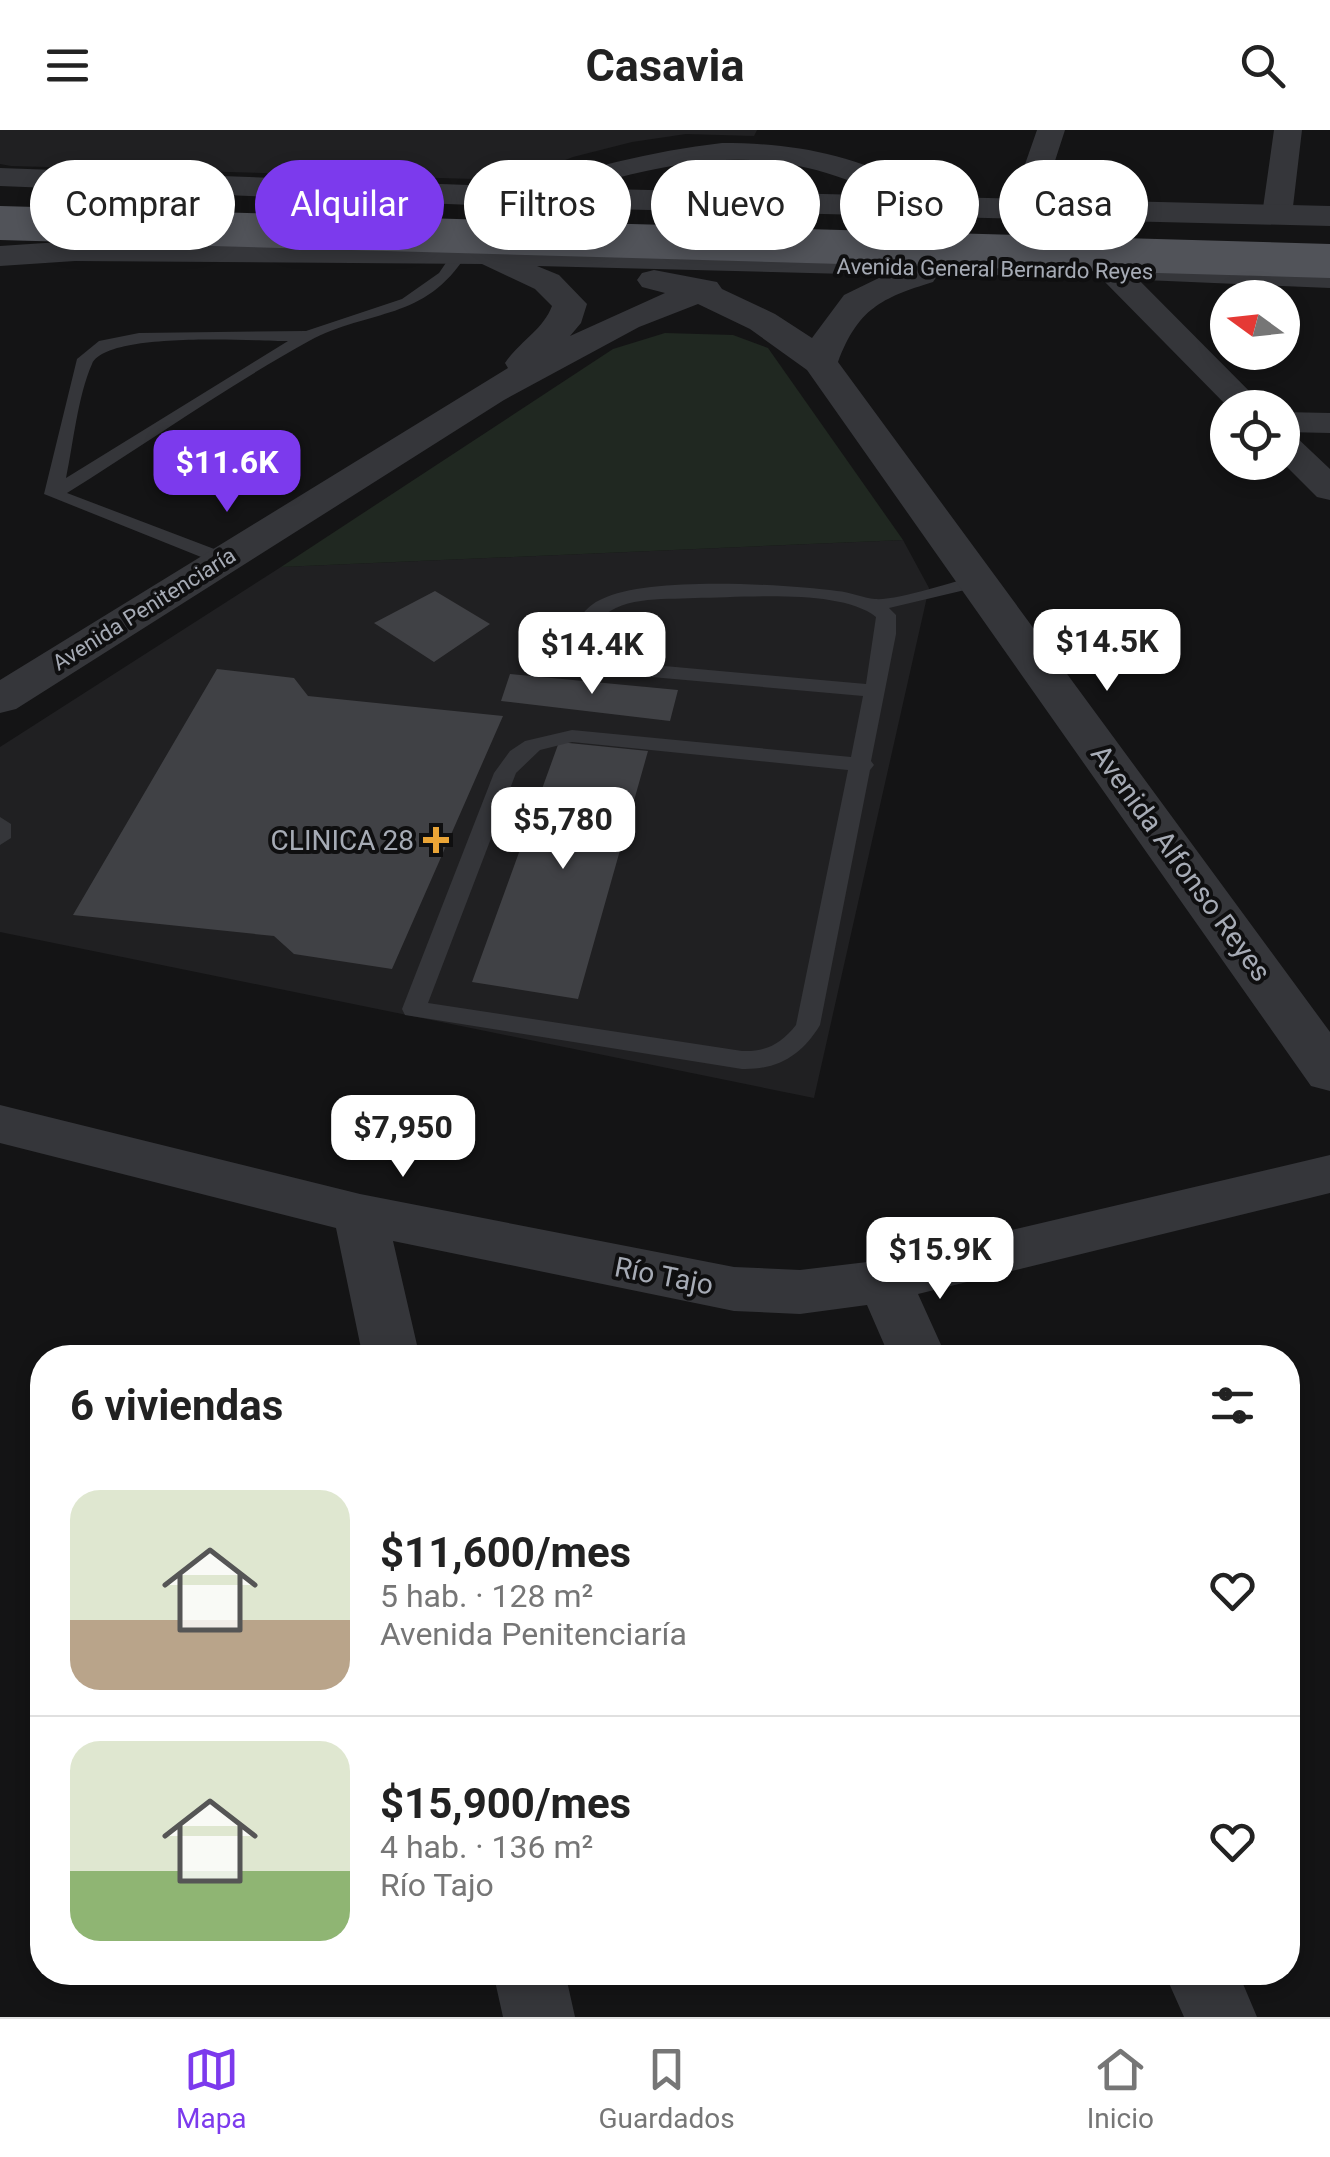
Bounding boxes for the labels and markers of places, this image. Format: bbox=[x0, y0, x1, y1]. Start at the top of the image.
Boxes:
pin: $11.6K bbox=[146, 430, 308, 515]
pin: $14.5K bbox=[1026, 609, 1188, 694]
pin: $14.4K bbox=[511, 612, 673, 697]
pin: $5,780 bbox=[482, 787, 644, 872]
place label: CLINICA 28 bbox=[271, 824, 414, 857]
marker: CLINICA 28 bbox=[423, 827, 449, 853]
pin: $7,950 bbox=[322, 1095, 484, 1180]
pin: $15.9K bbox=[859, 1217, 1021, 1302]

